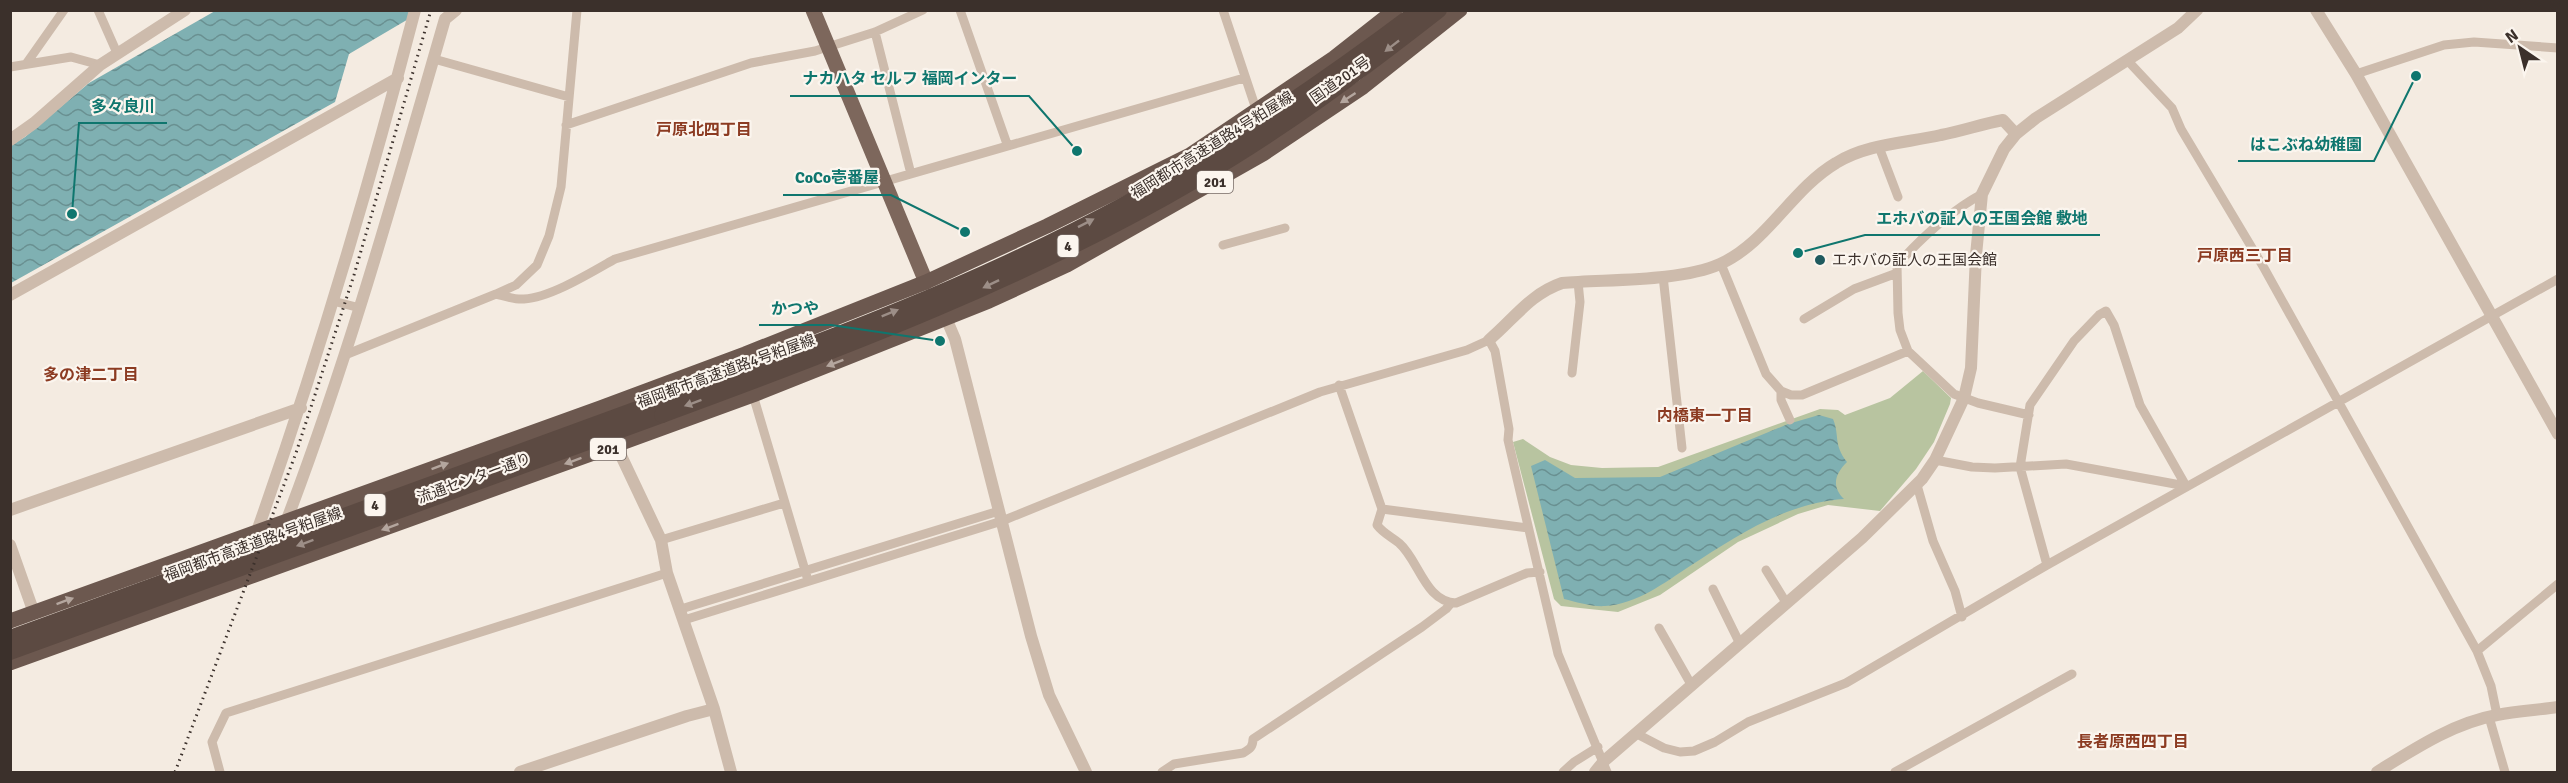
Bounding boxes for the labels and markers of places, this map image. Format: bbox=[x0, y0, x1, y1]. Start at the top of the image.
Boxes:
callout: ナカハタ セルフ 福岡インター bbox=[790, 62, 1029, 96]
callout: 多々良川 bbox=[79, 89, 167, 123]
callout: はこぶね幼稚園 bbox=[2238, 127, 2374, 161]
callout: CoCo壱番屋 bbox=[783, 161, 891, 195]
callout: エホバの証人の王国会館 敷地 bbox=[1865, 201, 2100, 235]
place label: エホバの証人の王国会館 bbox=[1832, 251, 1997, 269]
marker: エホバの証人の王国会館 bbox=[1813, 253, 1827, 267]
callout: かつや bbox=[759, 291, 831, 325]

